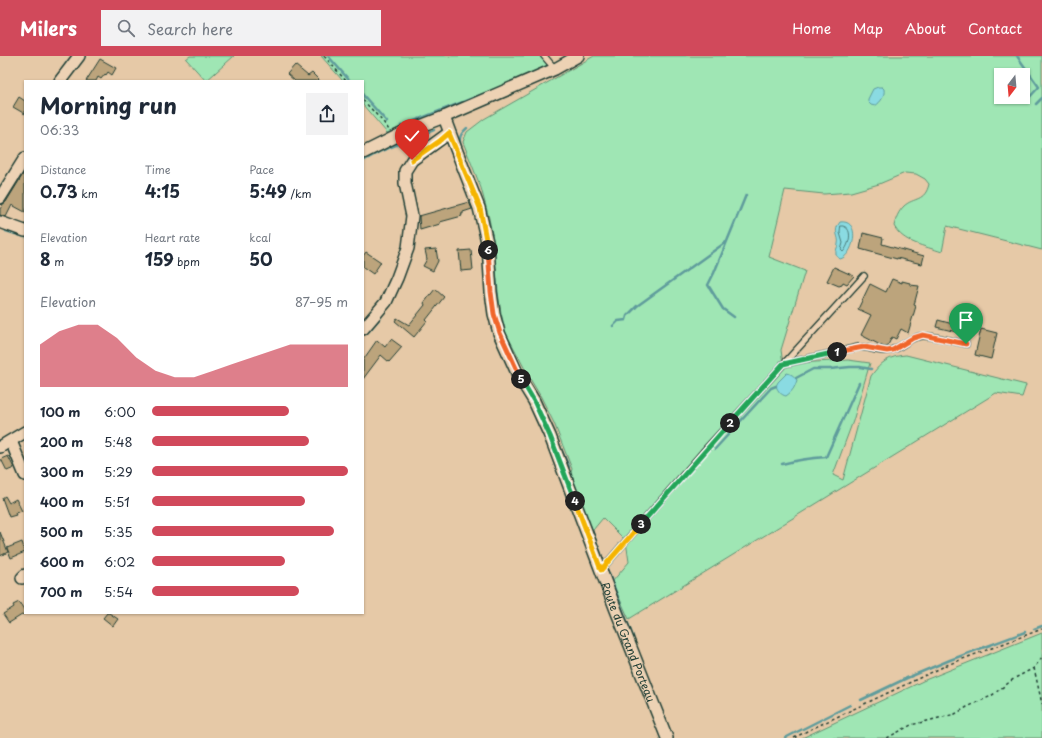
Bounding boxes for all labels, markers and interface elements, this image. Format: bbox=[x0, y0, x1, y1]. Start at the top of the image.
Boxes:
search box bbox=[101, 10, 381, 46]
text: Milers bbox=[20, 14, 77, 42]
icon: search bbox=[115, 17, 137, 39]
text: Search here bbox=[147, 17, 233, 40]
text: Home bbox=[792, 18, 831, 39]
text: Map bbox=[853, 18, 883, 39]
text: About bbox=[905, 18, 946, 39]
text: Contact bbox=[968, 18, 1022, 39]
north arrow bbox=[994, 68, 1030, 104]
map controls bbox=[994, 68, 1030, 104]
text: Morning run bbox=[40, 88, 177, 121]
button: share bbox=[306, 93, 348, 135]
pin bbox=[395, 119, 429, 160]
text: 06:33 bbox=[40, 120, 79, 139]
icon: check bbox=[401, 125, 423, 147]
text: Distance bbox=[40, 161, 86, 178]
text: Time bbox=[145, 161, 171, 178]
text: Pace bbox=[249, 161, 274, 178]
text: 0.73 bbox=[40, 178, 78, 204]
text: 4:15 bbox=[145, 178, 180, 204]
text: 5:49 bbox=[249, 178, 287, 204]
text: km bbox=[78, 185, 98, 202]
text: /km bbox=[287, 185, 312, 202]
text: Elevation bbox=[40, 229, 87, 246]
text: Heart rate bbox=[145, 229, 200, 246]
text: kcal bbox=[249, 229, 271, 246]
pin: 6 bbox=[478, 240, 498, 260]
text: 6 bbox=[484, 241, 492, 258]
text: 8 bbox=[40, 246, 51, 272]
text: 159 bbox=[145, 246, 174, 272]
text: 50 bbox=[249, 246, 273, 272]
text: m bbox=[51, 253, 64, 270]
text: bpm bbox=[174, 253, 200, 270]
text: Elevation bbox=[40, 292, 96, 311]
text: 87–95 m bbox=[295, 292, 348, 311]
pin bbox=[949, 303, 983, 344]
icon: arrive bbox=[955, 309, 977, 331]
pin: 1 bbox=[827, 342, 847, 362]
text: 1 bbox=[834, 343, 840, 360]
pin: 5 bbox=[511, 369, 531, 389]
text: 5 bbox=[517, 370, 525, 387]
text: 100 m bbox=[40, 402, 81, 421]
text: 6:00 bbox=[104, 402, 136, 421]
pin: 2 bbox=[720, 413, 740, 433]
text: 2 bbox=[726, 414, 734, 431]
text: 200 m bbox=[40, 432, 84, 451]
text: 5:48 bbox=[104, 432, 133, 451]
text: 300 m bbox=[40, 462, 84, 481]
text: 5:29 bbox=[104, 462, 133, 481]
pin: 4 bbox=[565, 491, 585, 511]
text: 400 m bbox=[40, 492, 84, 511]
text: 5:51 bbox=[104, 492, 130, 511]
text: 4 bbox=[571, 492, 579, 509]
pin: 3 bbox=[631, 514, 651, 534]
text: 3 bbox=[637, 515, 645, 532]
text: 500 m bbox=[40, 522, 83, 541]
text: 5:35 bbox=[104, 522, 133, 541]
text: 600 m bbox=[40, 552, 84, 571]
text: 6:02 bbox=[104, 552, 135, 571]
street label: Route du Grand Porteau bbox=[598, 579, 660, 704]
text: 700 m bbox=[40, 582, 82, 601]
text: 5:54 bbox=[104, 582, 133, 601]

